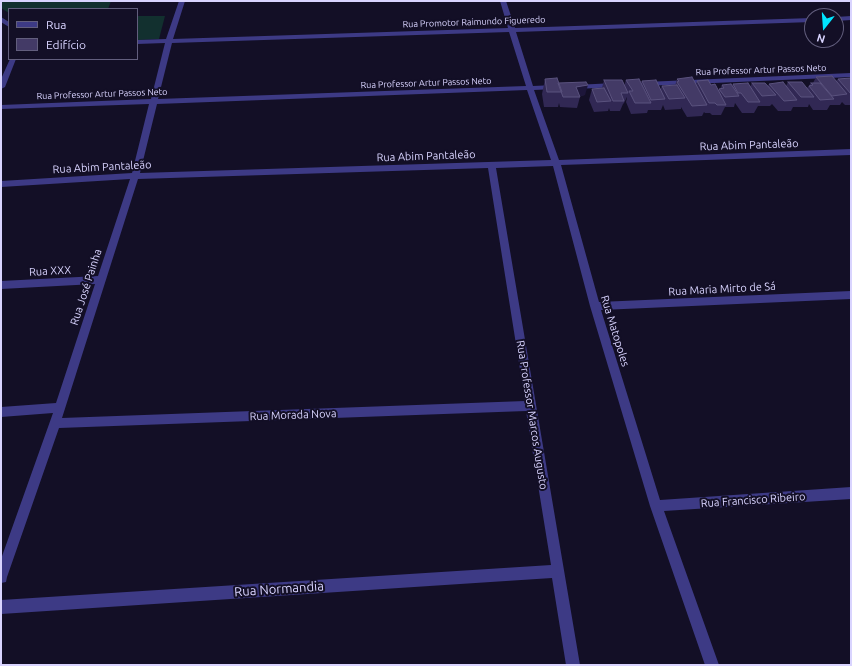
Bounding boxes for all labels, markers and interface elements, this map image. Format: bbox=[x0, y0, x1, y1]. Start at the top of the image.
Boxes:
legend bbox=[8, 8, 138, 60]
north arrow bbox=[804, 8, 844, 48]
street label: Rua Promotor Raimundo Figueredo bbox=[402, 14, 546, 30]
text: Rua bbox=[46, 18, 67, 31]
text: N bbox=[815, 32, 826, 45]
text: Edifício bbox=[46, 38, 86, 51]
street label: Rua Professor Artur Passos Neto bbox=[695, 62, 827, 78]
street label: Rua Professor Artur Passos Neto bbox=[360, 75, 492, 91]
street label: Rua Professor Artur Passos Neto bbox=[36, 86, 168, 102]
street label: Rua Abim Pantaleão bbox=[699, 137, 799, 153]
street label: Rua Abim Pantaleão bbox=[376, 148, 476, 164]
street label: Rua Abim Pantaleão bbox=[52, 158, 152, 176]
street label: Rua José Painha bbox=[67, 247, 105, 327]
street label: Rua XXX bbox=[29, 263, 71, 279]
street label: Rua Maria Mirto de Sá bbox=[668, 280, 776, 298]
street label: Rua Matopoles bbox=[598, 294, 632, 368]
street label: Rua Professor Marcos Augusto bbox=[514, 339, 550, 491]
street label: Rua Morada Nova bbox=[249, 407, 337, 423]
street label: Rua Francisco Ribeiro bbox=[700, 490, 806, 510]
street label: Rua Normandia bbox=[234, 578, 324, 600]

